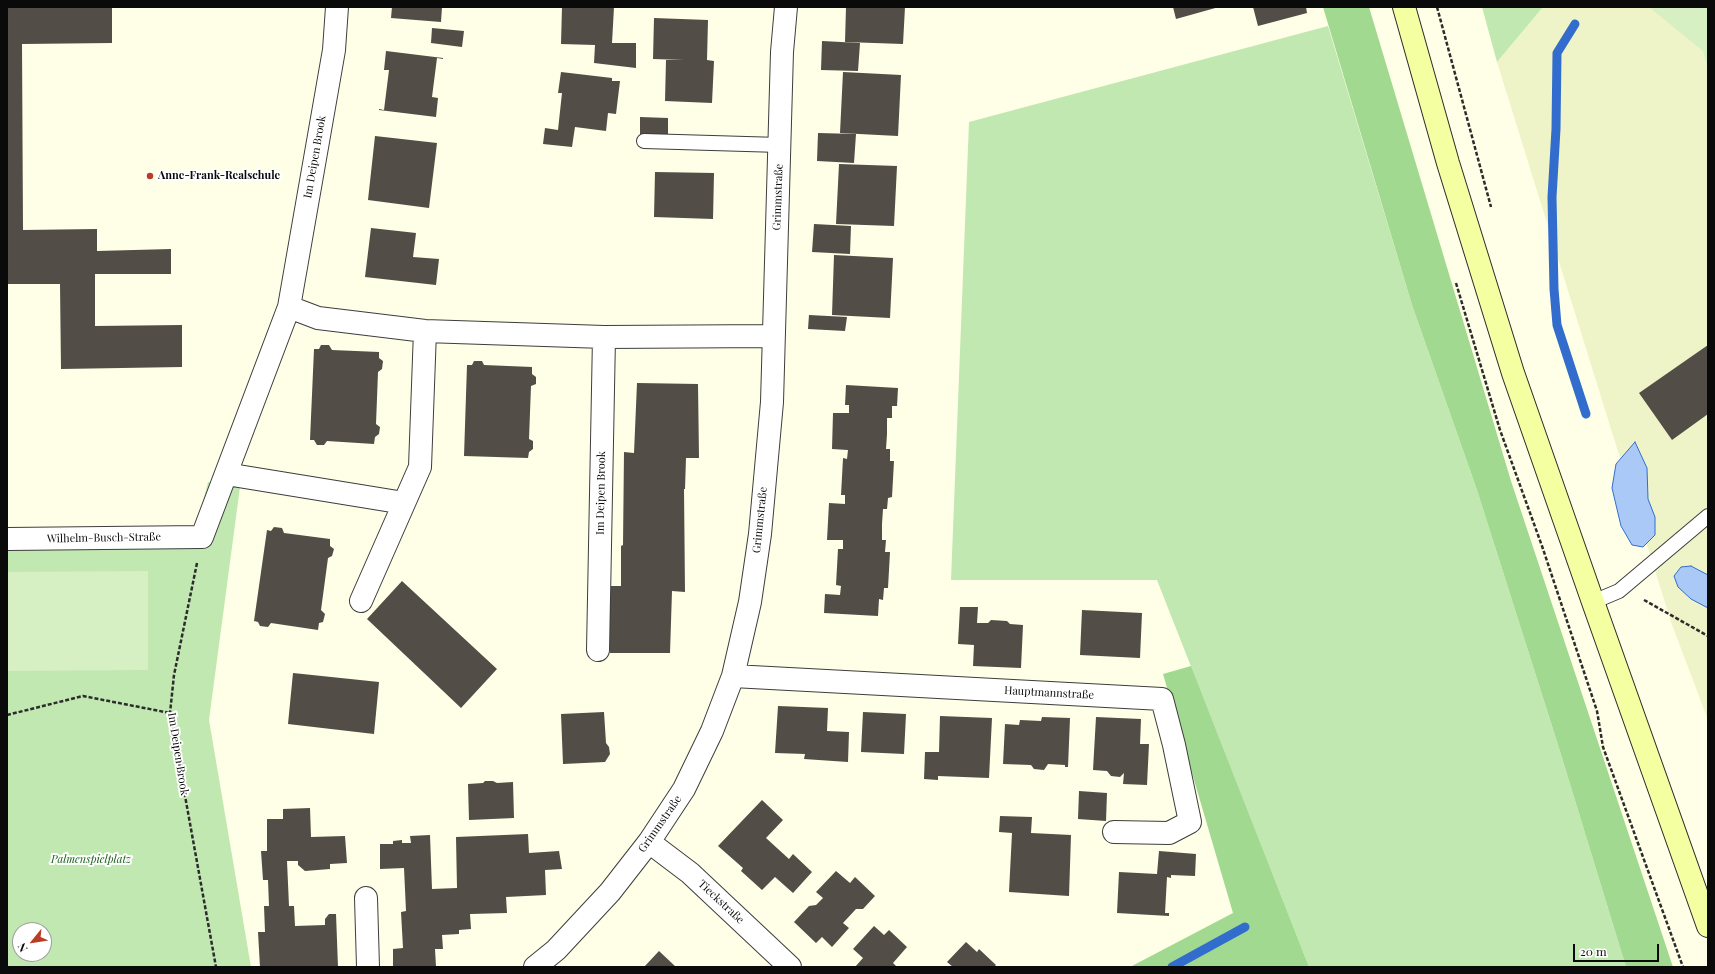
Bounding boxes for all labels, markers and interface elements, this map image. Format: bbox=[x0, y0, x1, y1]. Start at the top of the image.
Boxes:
street label: Im Deipen Brook bbox=[301, 115, 329, 199]
street label: Grimmstraße bbox=[770, 164, 786, 230]
place label: Anne-Frank-Realschule bbox=[158, 169, 280, 183]
marker: Anne-Frank-Realschule bbox=[145, 171, 155, 181]
street label: Im Deipen Brook bbox=[594, 451, 608, 535]
street label: Grimmstraße bbox=[750, 486, 770, 554]
street label: Wilhelm-Busch-Straße bbox=[47, 530, 161, 546]
street label: Hauptmannstraße bbox=[1004, 684, 1094, 702]
street label: Im Deipen Brook bbox=[165, 712, 191, 796]
street label: Grimmstraße bbox=[636, 793, 684, 855]
park label: Palmenspielplatz bbox=[51, 853, 131, 867]
street label: Tieckstraße bbox=[695, 877, 747, 927]
north arrow bbox=[12, 922, 52, 962]
scale bar bbox=[1575, 936, 1661, 962]
text: N bbox=[14, 941, 31, 955]
text: 20 m bbox=[1580, 943, 1607, 959]

